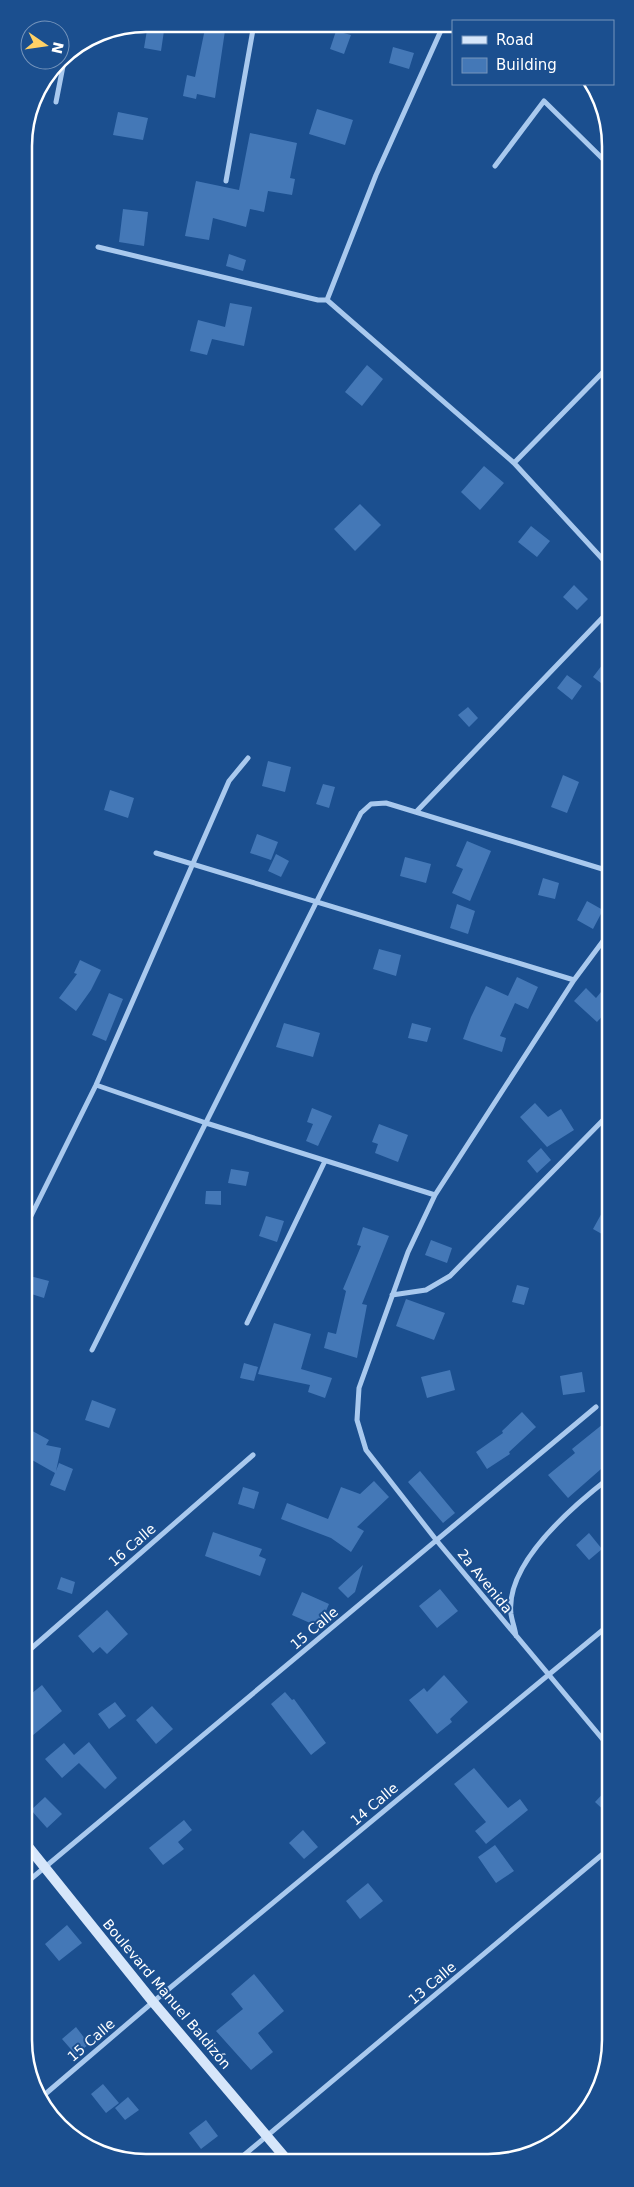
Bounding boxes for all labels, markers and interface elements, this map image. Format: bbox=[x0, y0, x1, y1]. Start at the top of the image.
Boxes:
north arrow bbox=[20, 20, 70, 70]
legend bbox=[452, 20, 614, 85]
text: Road bbox=[496, 31, 534, 49]
text: N bbox=[49, 40, 67, 55]
text: Building bbox=[496, 56, 557, 74]
street label: 16 Calle bbox=[105, 1520, 159, 1570]
street label: 2a Avenida bbox=[454, 1546, 516, 1616]
street label: 15 Calle bbox=[287, 1604, 341, 1652]
street label: 14 Calle bbox=[347, 1780, 401, 1828]
street label: Boulevard Manuel Baldizón bbox=[100, 1916, 234, 2072]
street label: 13 Calle bbox=[405, 1959, 459, 2007]
street label: 15 Calle bbox=[64, 2015, 118, 2065]

